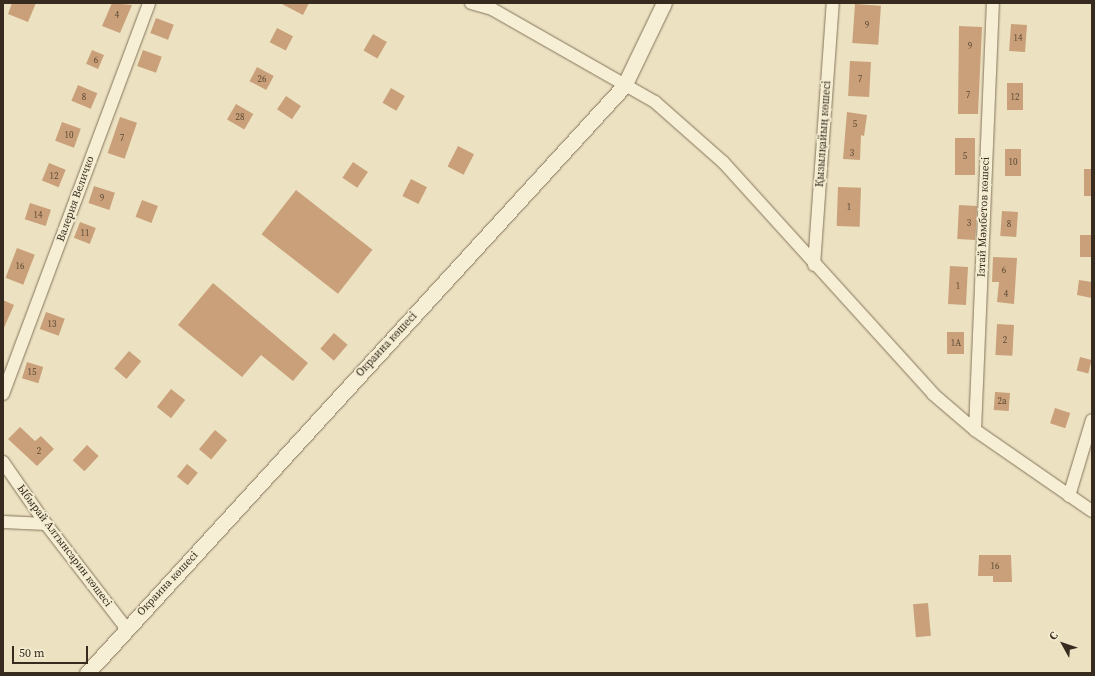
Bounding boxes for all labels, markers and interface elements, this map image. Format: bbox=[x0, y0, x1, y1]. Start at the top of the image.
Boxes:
house number: 4 bbox=[115, 10, 119, 20]
house number: 9 bbox=[865, 20, 869, 30]
house number: 14 bbox=[1014, 33, 1022, 43]
house number: 9 bbox=[968, 41, 972, 51]
house number: 6 bbox=[94, 55, 98, 65]
house number: 26 bbox=[258, 74, 266, 84]
house number: 7 bbox=[858, 74, 862, 84]
street label: Қызылқайың көшесі bbox=[814, 80, 834, 188]
house number: 7 bbox=[966, 90, 970, 100]
house number: 8 bbox=[82, 92, 86, 102]
house number: 12 bbox=[1011, 92, 1019, 102]
house number: 28 bbox=[236, 112, 244, 122]
house number: 5 bbox=[853, 119, 857, 129]
house number: 10 bbox=[65, 130, 73, 140]
house number: 7 bbox=[120, 133, 124, 143]
house number: 3 bbox=[850, 148, 854, 158]
house number: 5 bbox=[963, 151, 967, 161]
street label: Валерия Величко bbox=[54, 154, 98, 244]
street label: Ізтай Мәмбетов көшесі bbox=[975, 157, 993, 277]
house number: 10 bbox=[1009, 157, 1017, 167]
house number: 12 bbox=[50, 171, 58, 181]
house number: 9 bbox=[100, 193, 104, 203]
house number: 1 bbox=[847, 202, 851, 212]
house number: 14 bbox=[34, 210, 42, 220]
house number: 3 bbox=[967, 218, 971, 228]
house number: 8 bbox=[1007, 219, 1011, 229]
house number: 11 bbox=[81, 228, 89, 238]
house number: 16 bbox=[16, 261, 24, 271]
house number: 6 bbox=[1002, 265, 1006, 275]
house number: 1 bbox=[956, 281, 960, 291]
house number: 4 bbox=[1004, 289, 1008, 299]
street label: Окраина көшесі bbox=[354, 310, 420, 380]
house number: 13 bbox=[48, 319, 56, 329]
house number: 2 bbox=[1003, 335, 1007, 345]
house number: 1А bbox=[951, 338, 961, 348]
house number: 15 bbox=[28, 367, 36, 377]
house number: 2а bbox=[997, 396, 1007, 406]
house number: 2 bbox=[37, 446, 41, 456]
street label: Ыбырай Алтынсарин көшесі bbox=[14, 482, 114, 610]
street label: Окраина көшесі bbox=[135, 549, 201, 619]
house number: 16 bbox=[991, 561, 999, 571]
north arrow bbox=[1043, 624, 1083, 664]
text: С bbox=[1045, 629, 1061, 643]
scale bar bbox=[14, 638, 90, 664]
text: 50 m bbox=[19, 645, 45, 661]

